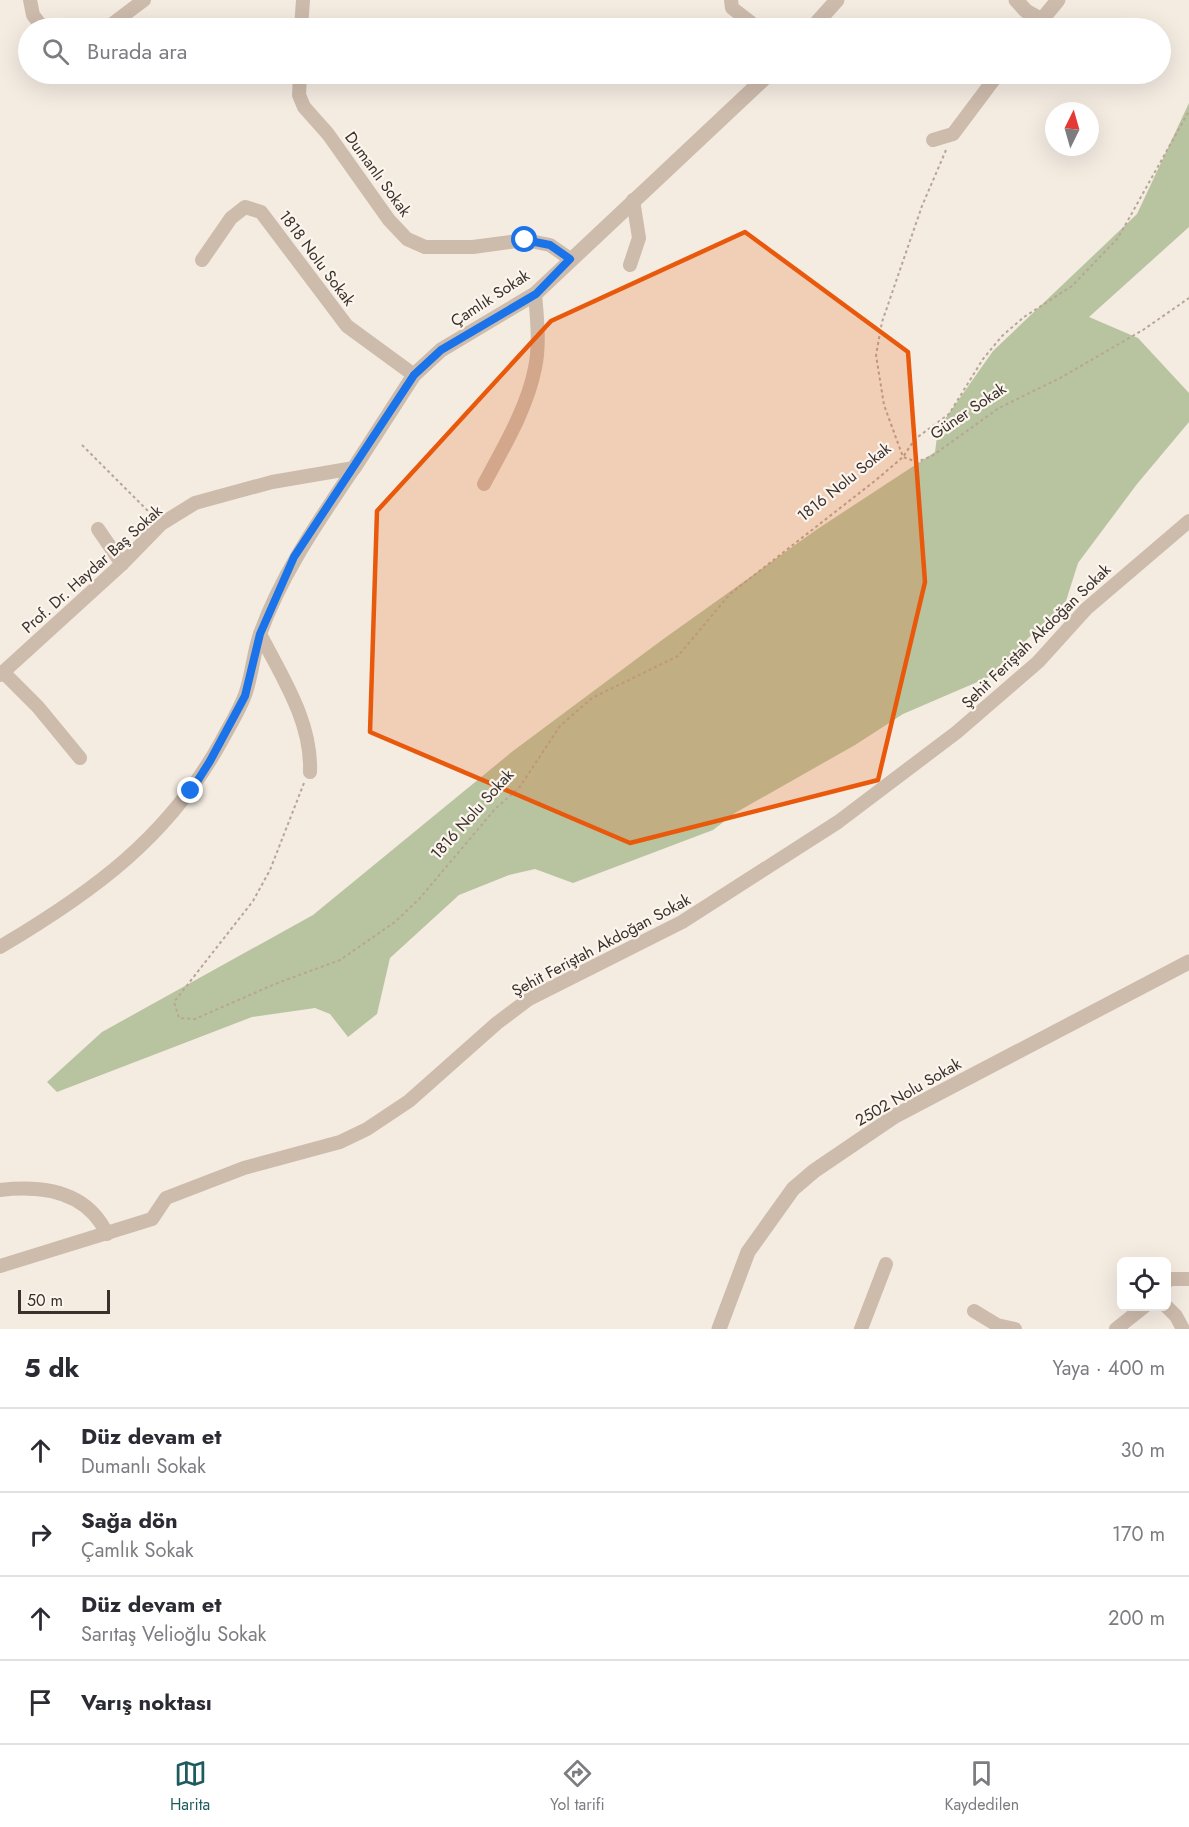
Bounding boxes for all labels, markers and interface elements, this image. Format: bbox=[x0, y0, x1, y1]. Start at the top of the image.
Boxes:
search box bbox=[18, 18, 1171, 84]
icon: search bbox=[39, 35, 72, 68]
text: Burada ara bbox=[87, 35, 187, 67]
north arrow bbox=[1045, 102, 1099, 156]
street label: Dumanlı Sokak bbox=[339, 127, 417, 222]
street label: 1818 Nolu Sokak bbox=[274, 206, 361, 311]
route start bbox=[511, 226, 537, 252]
street label: Çamlık Sokak bbox=[446, 263, 535, 332]
street label: Güner Sokak bbox=[925, 377, 1011, 445]
street label: 1816 Nolu Sokak bbox=[792, 436, 896, 527]
street label: Prof. Dr. Haydar Baş Sokak bbox=[17, 499, 168, 638]
street label: Şehit Feriştah Akdoğan Sokak bbox=[956, 558, 1116, 714]
street label: 1816 Nolu Sokak bbox=[425, 763, 519, 864]
route end bbox=[177, 777, 203, 803]
street label: Şehit Feriştah Akdoğan Sokak bbox=[507, 888, 695, 1002]
street label: 2502 Nolu Sokak bbox=[851, 1052, 966, 1132]
map controls bbox=[1117, 1257, 1171, 1311]
button: locate bbox=[1117, 1257, 1171, 1311]
scale bar bbox=[18, 1287, 110, 1314]
text: 50 m bbox=[27, 1289, 63, 1312]
text: 5 dk bbox=[24, 1349, 80, 1387]
text: Yaya · 400 m bbox=[1053, 1354, 1165, 1383]
text: Düz devam et bbox=[81, 1420, 221, 1452]
icon: ahead bbox=[24, 1434, 57, 1467]
text: 30 m bbox=[1120, 1436, 1165, 1465]
text: Dumanlı Sokak bbox=[81, 1452, 206, 1481]
text: Sağa dön bbox=[81, 1504, 178, 1536]
icon: right bbox=[24, 1518, 57, 1551]
text: 170 m bbox=[1112, 1520, 1165, 1549]
text: Çamlık Sokak bbox=[81, 1536, 194, 1565]
text: Düz devam et bbox=[81, 1588, 221, 1620]
icon: ahead bbox=[24, 1602, 57, 1635]
text: 200 m bbox=[1108, 1604, 1165, 1633]
text: Sarıtaş Velioğlu Sokak bbox=[81, 1620, 266, 1649]
icon: arrive bbox=[24, 1686, 57, 1719]
text: Varış noktası bbox=[81, 1686, 212, 1718]
tab: Harita bbox=[170, 1757, 210, 1816]
tab: Yol tarifi bbox=[550, 1757, 605, 1816]
tab: Kaydedilen bbox=[944, 1757, 1019, 1816]

